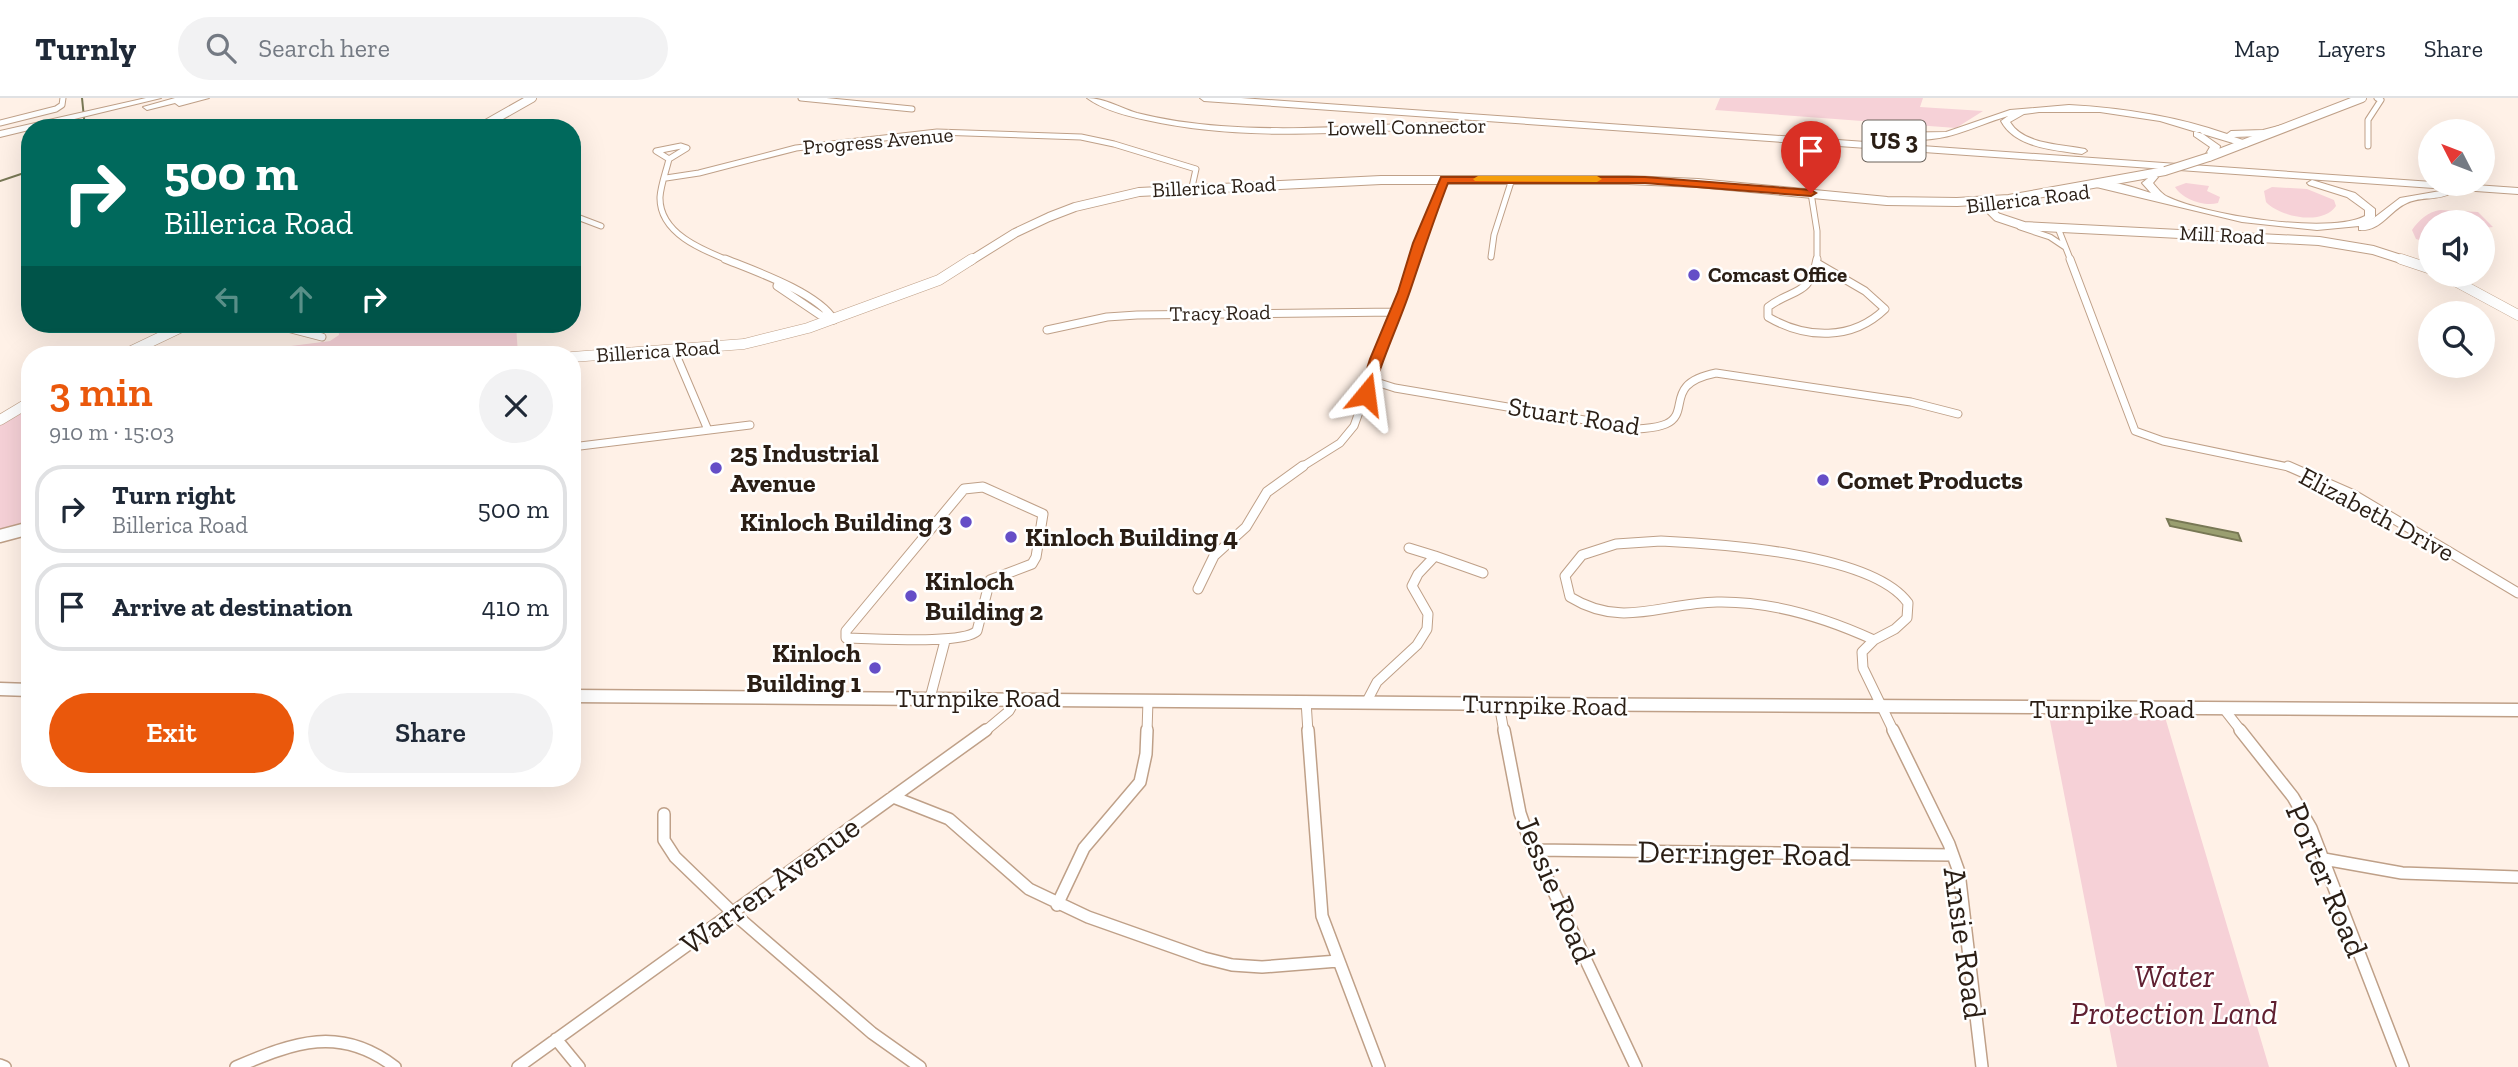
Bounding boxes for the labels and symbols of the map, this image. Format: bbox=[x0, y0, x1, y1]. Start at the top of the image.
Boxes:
street label: Lowell Connector bbox=[1327, 113, 1487, 140]
north arrow bbox=[2418, 119, 2496, 196]
street label: Progress Avenue bbox=[802, 121, 954, 160]
pin bbox=[1781, 121, 1841, 193]
road number: US 3 bbox=[1862, 121, 1926, 162]
street label: Billerica Road bbox=[1151, 171, 1277, 202]
street label: Billerica Road bbox=[1965, 178, 2091, 218]
street label: Mill Road bbox=[2179, 220, 2266, 249]
place label: Comcast Office bbox=[1708, 262, 1847, 287]
marker: Comcast Office bbox=[1686, 267, 1702, 283]
street label: Tracy Road bbox=[1169, 299, 1271, 326]
street label: Billerica Road bbox=[595, 334, 721, 367]
position arrow bbox=[1329, 357, 1403, 431]
street label: Stuart Road bbox=[1506, 390, 1642, 442]
place label: 25 Industrial Avenue bbox=[730, 437, 879, 499]
marker: 25 Industrial Avenue bbox=[708, 460, 724, 476]
street label: Elizabeth Drive bbox=[2294, 460, 2460, 568]
place label: Comet Products bbox=[1837, 464, 2023, 496]
marker: Comet Products bbox=[1815, 472, 1831, 488]
place label: Kinloch Building 3 bbox=[740, 506, 952, 538]
marker: Kinloch Building 3 bbox=[958, 514, 974, 530]
place label: Kinloch Building 4 bbox=[1025, 521, 1238, 553]
marker: Kinloch Building 4 bbox=[1003, 529, 1019, 545]
place label: Kinloch Building 2 bbox=[925, 565, 1043, 627]
marker: Kinloch Building 2 bbox=[903, 588, 919, 604]
place label: Kinloch Building 1 bbox=[746, 637, 861, 699]
marker: Kinloch Building 1 bbox=[867, 660, 883, 676]
street label: Turnpike Road bbox=[895, 682, 1061, 714]
street label: Turnpike Road bbox=[1462, 688, 1628, 722]
street label: Turnpike Road bbox=[2029, 693, 2195, 725]
street label: Porter Road bbox=[2278, 797, 2377, 963]
street label: Warren Avenue bbox=[673, 807, 867, 963]
street label: Jessie Road bbox=[1508, 809, 1604, 969]
street label: Derringer Road bbox=[1637, 832, 1851, 874]
street label: Ansie Road bbox=[1936, 865, 1995, 1022]
park label: Water Protection Land bbox=[2070, 957, 2278, 1032]

